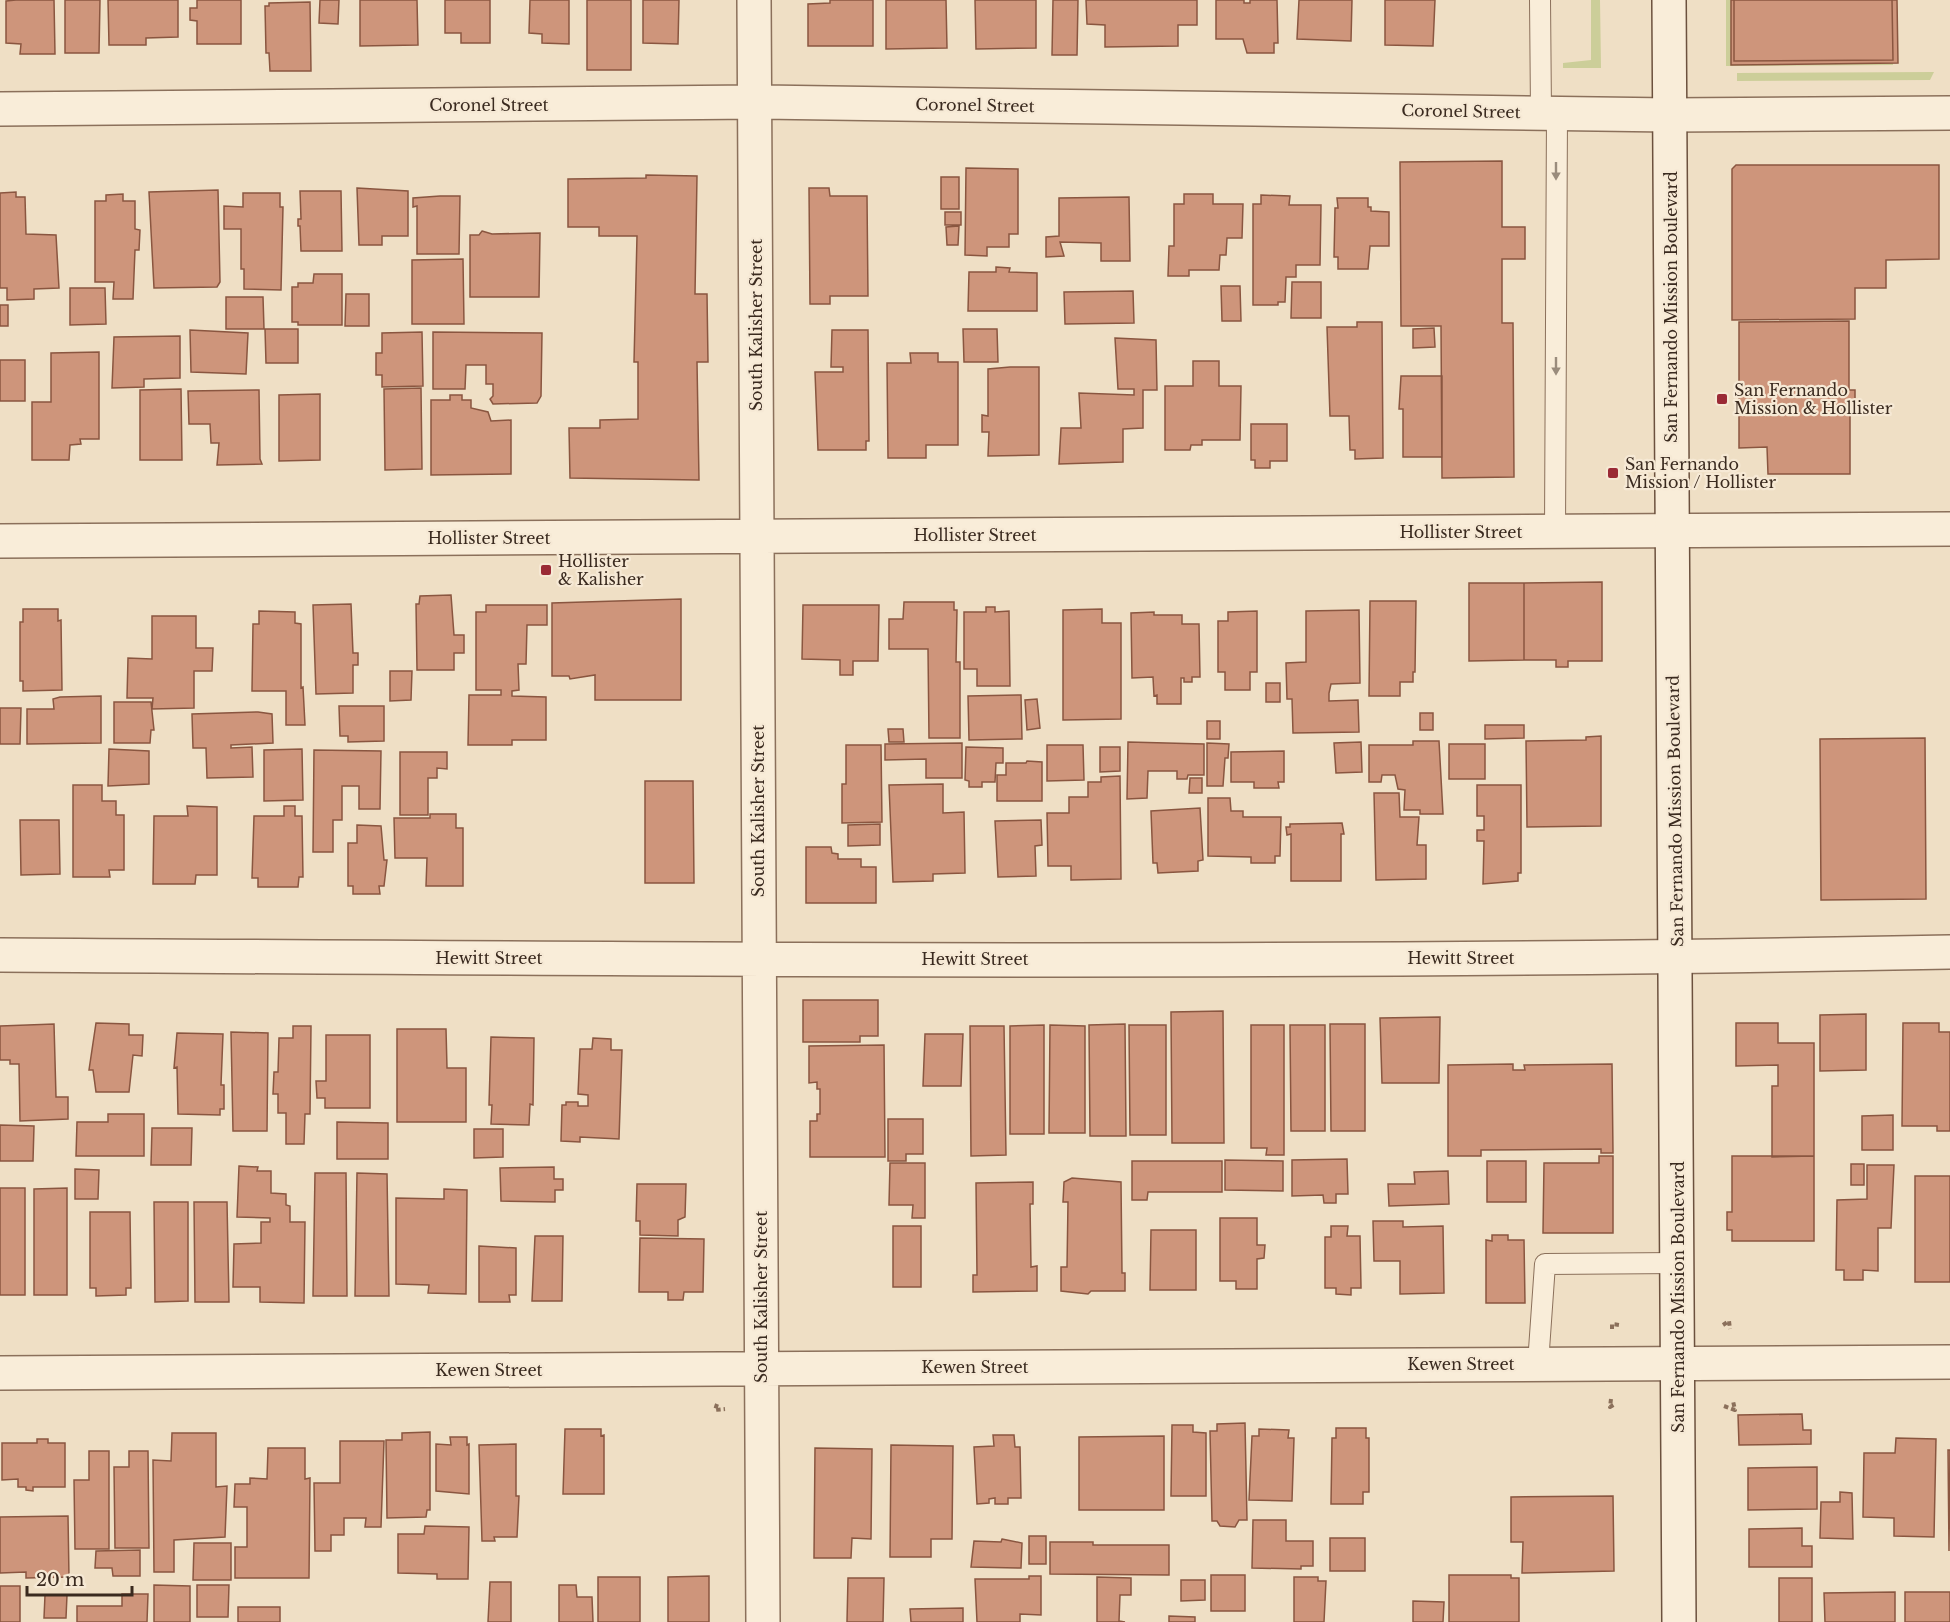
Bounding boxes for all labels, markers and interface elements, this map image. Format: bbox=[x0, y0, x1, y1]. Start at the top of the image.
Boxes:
street label: Coronel Street bbox=[915, 94, 1035, 116]
street label: Coronel Street bbox=[429, 95, 549, 115]
street label: Coronel Street bbox=[1401, 100, 1521, 122]
one-way arrow bbox=[1551, 162, 1561, 181]
street label: San Fernando Mission Boulevard bbox=[1661, 171, 1681, 443]
street label: South Kalisher Street bbox=[746, 239, 766, 411]
one-way arrow bbox=[1551, 357, 1561, 376]
place label: San Fernando Mission & Hollister bbox=[1734, 380, 1893, 418]
marker: San Fernando Mission & Hollister bbox=[1715, 392, 1729, 406]
place label: San Fernando Mission / Hollister bbox=[1625, 454, 1776, 492]
marker: San Fernando Mission / Hollister bbox=[1606, 466, 1620, 480]
street label: Hollister Street bbox=[1399, 522, 1523, 542]
street label: Hollister Street bbox=[913, 525, 1037, 545]
street label: Hollister Street bbox=[427, 528, 551, 548]
place label: Hollister & Kalisher bbox=[558, 551, 644, 589]
marker: Hollister & Kalisher bbox=[539, 563, 553, 577]
street label: San Fernando Mission Boulevard bbox=[1663, 675, 1687, 947]
street label: South Kalisher Street bbox=[748, 725, 768, 897]
street label: Hewitt Street bbox=[435, 948, 543, 968]
street label: Hewitt Street bbox=[1407, 948, 1515, 968]
street label: Hewitt Street bbox=[921, 949, 1029, 969]
street label: San Fernando Mission Boulevard bbox=[1668, 1161, 1688, 1433]
street label: South Kalisher Street bbox=[751, 1211, 771, 1383]
street label: Kewen Street bbox=[1407, 1354, 1515, 1374]
street label: Kewen Street bbox=[921, 1357, 1029, 1377]
street label: Kewen Street bbox=[435, 1360, 543, 1380]
scale bar bbox=[27, 1559, 132, 1597]
text: 20 m bbox=[36, 1569, 84, 1591]

